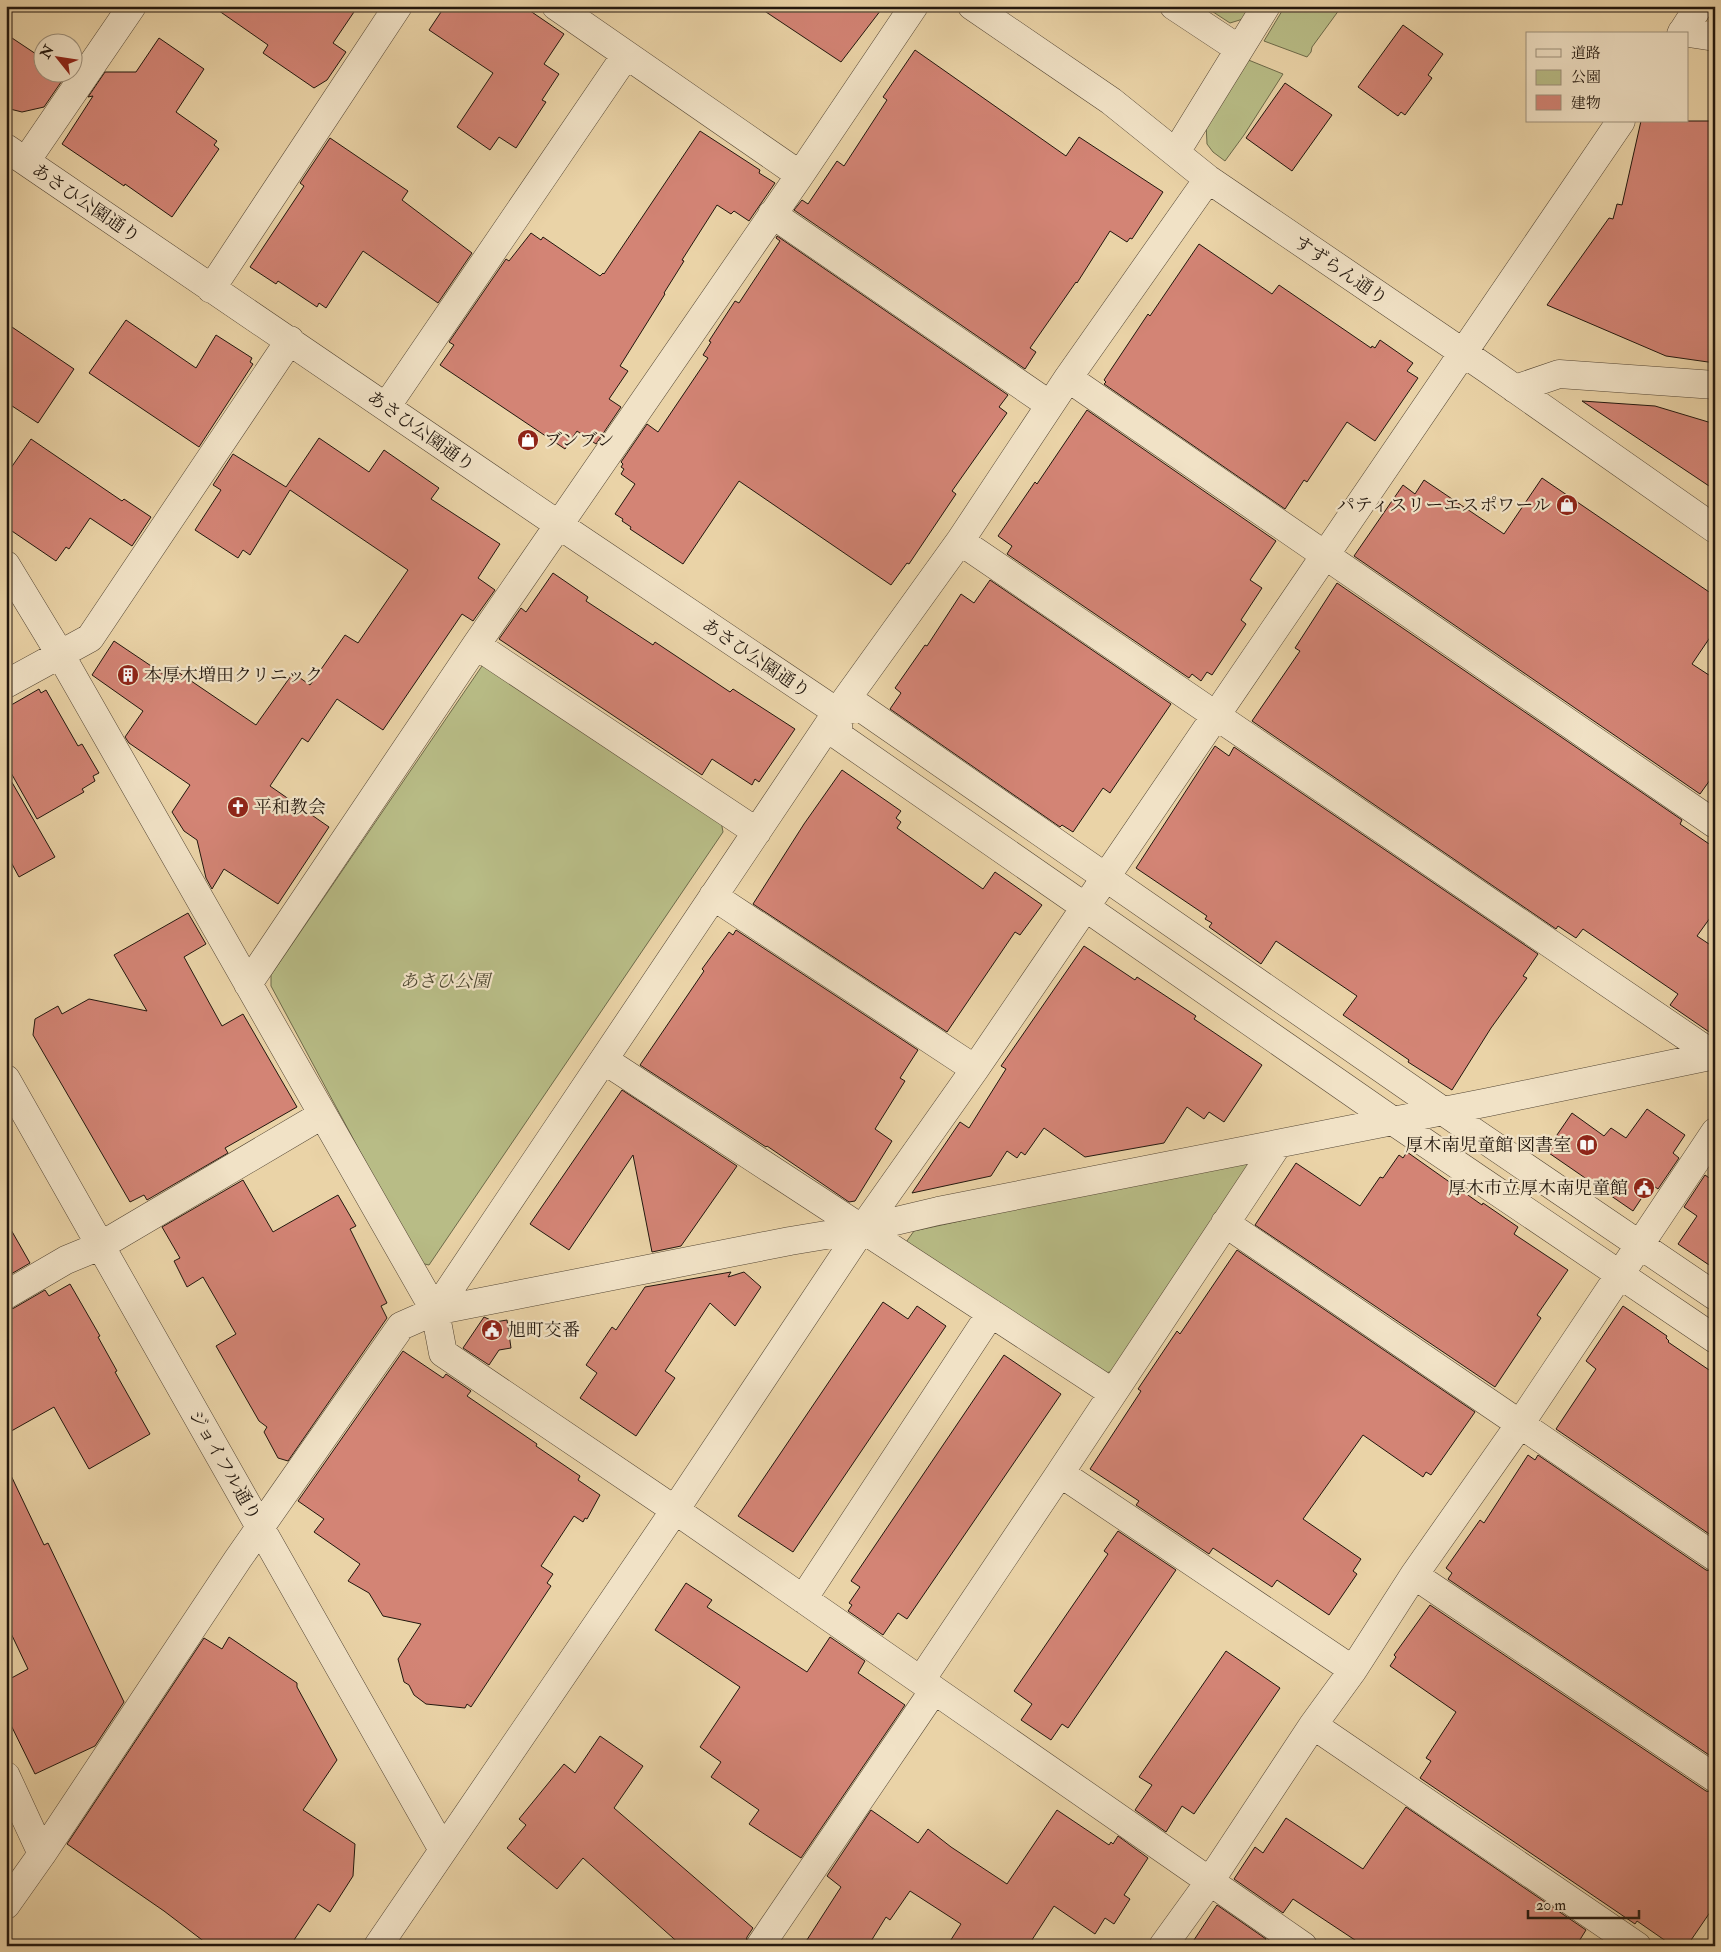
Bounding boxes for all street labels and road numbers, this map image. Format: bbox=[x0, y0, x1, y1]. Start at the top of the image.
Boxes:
street label: あさひ公園通り bbox=[27, 159, 144, 248]
street label: すずらん通り bbox=[1289, 231, 1392, 310]
street label: あさひ公園通り bbox=[363, 386, 479, 477]
street label: あさひ公園通り bbox=[697, 614, 814, 703]
street label: ジョイフル通り bbox=[184, 1406, 266, 1525]

